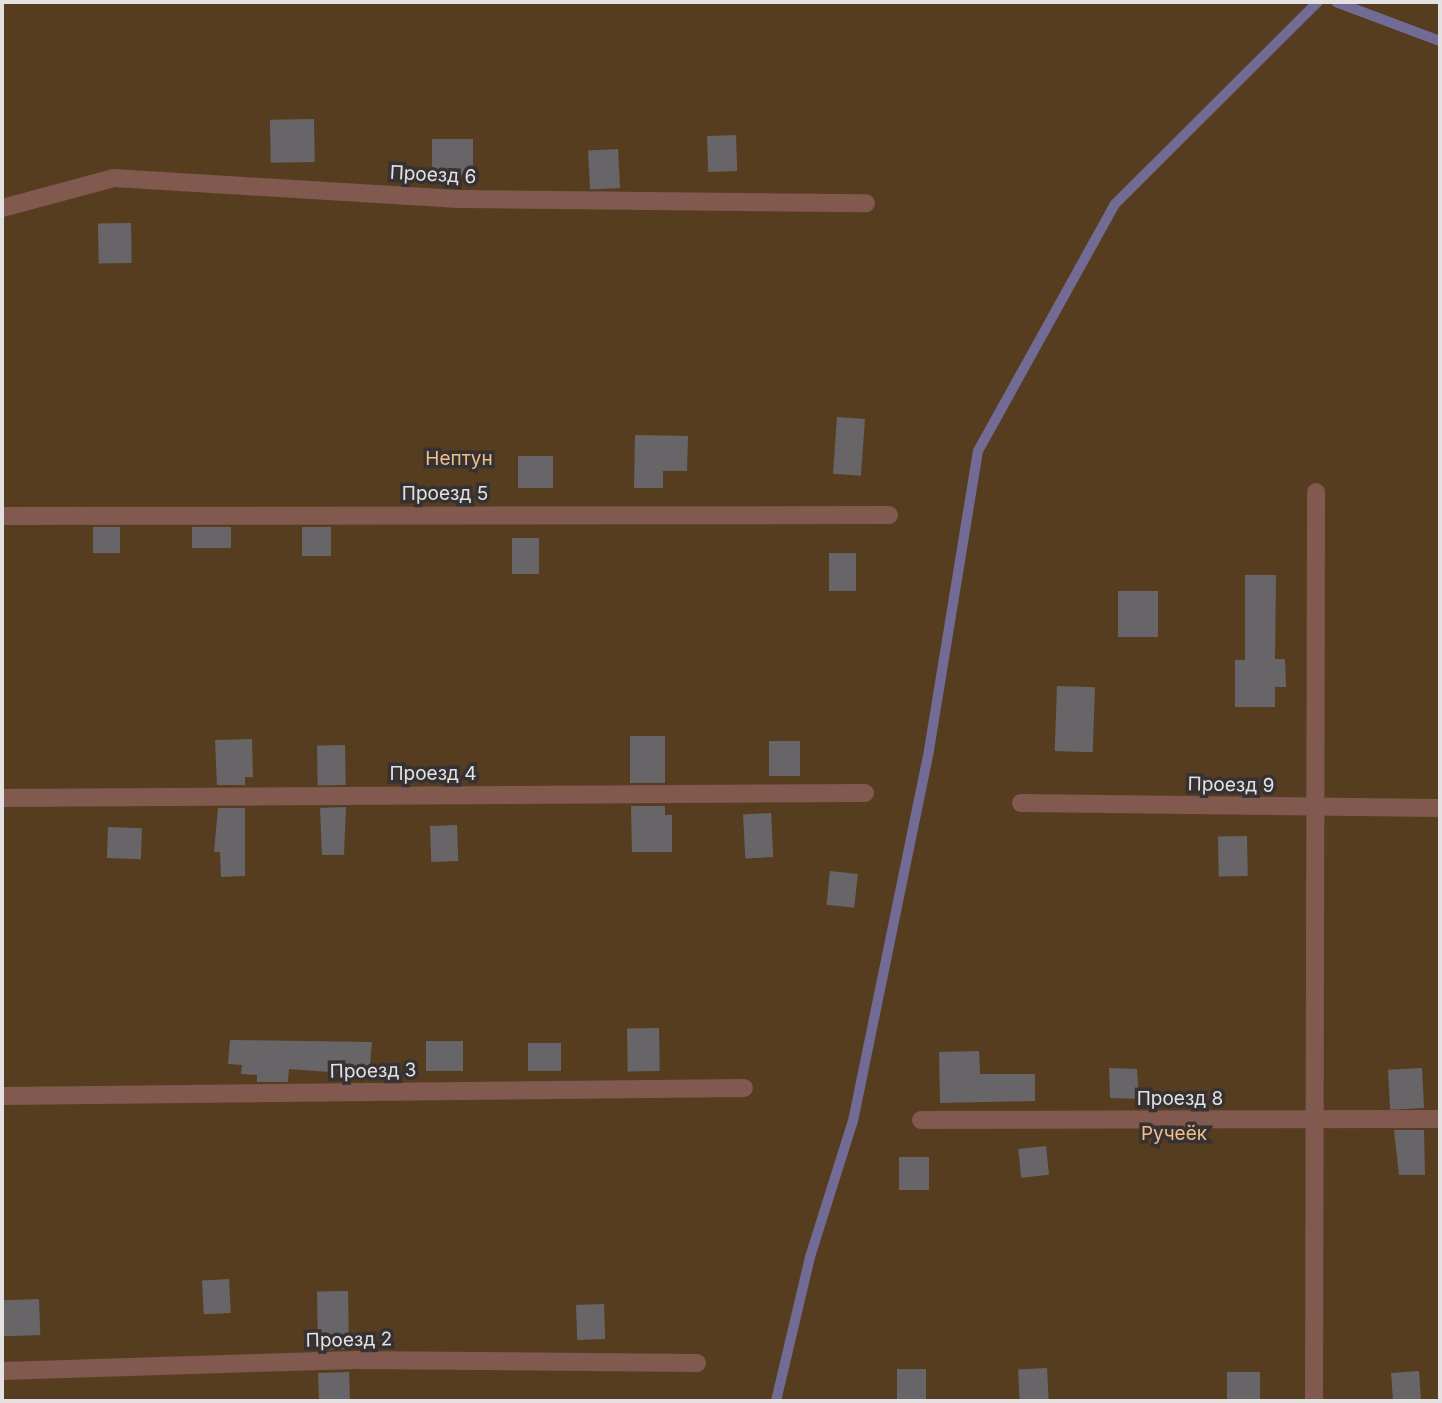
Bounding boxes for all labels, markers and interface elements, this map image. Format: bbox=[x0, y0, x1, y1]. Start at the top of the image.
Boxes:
street label: Проезд 6 bbox=[389, 161, 477, 189]
park label: Нептун bbox=[425, 448, 493, 470]
street label: Проезд 5 bbox=[402, 483, 488, 505]
street label: Проезд 4 bbox=[389, 763, 477, 785]
street label: Проезд 9 bbox=[1187, 773, 1275, 797]
street label: Проезд 3 bbox=[329, 1059, 417, 1083]
street label: Проезд 8 bbox=[1137, 1088, 1223, 1110]
park label: Ручеёк bbox=[1141, 1123, 1207, 1145]
street label: Проезд 2 bbox=[306, 1328, 392, 1352]

